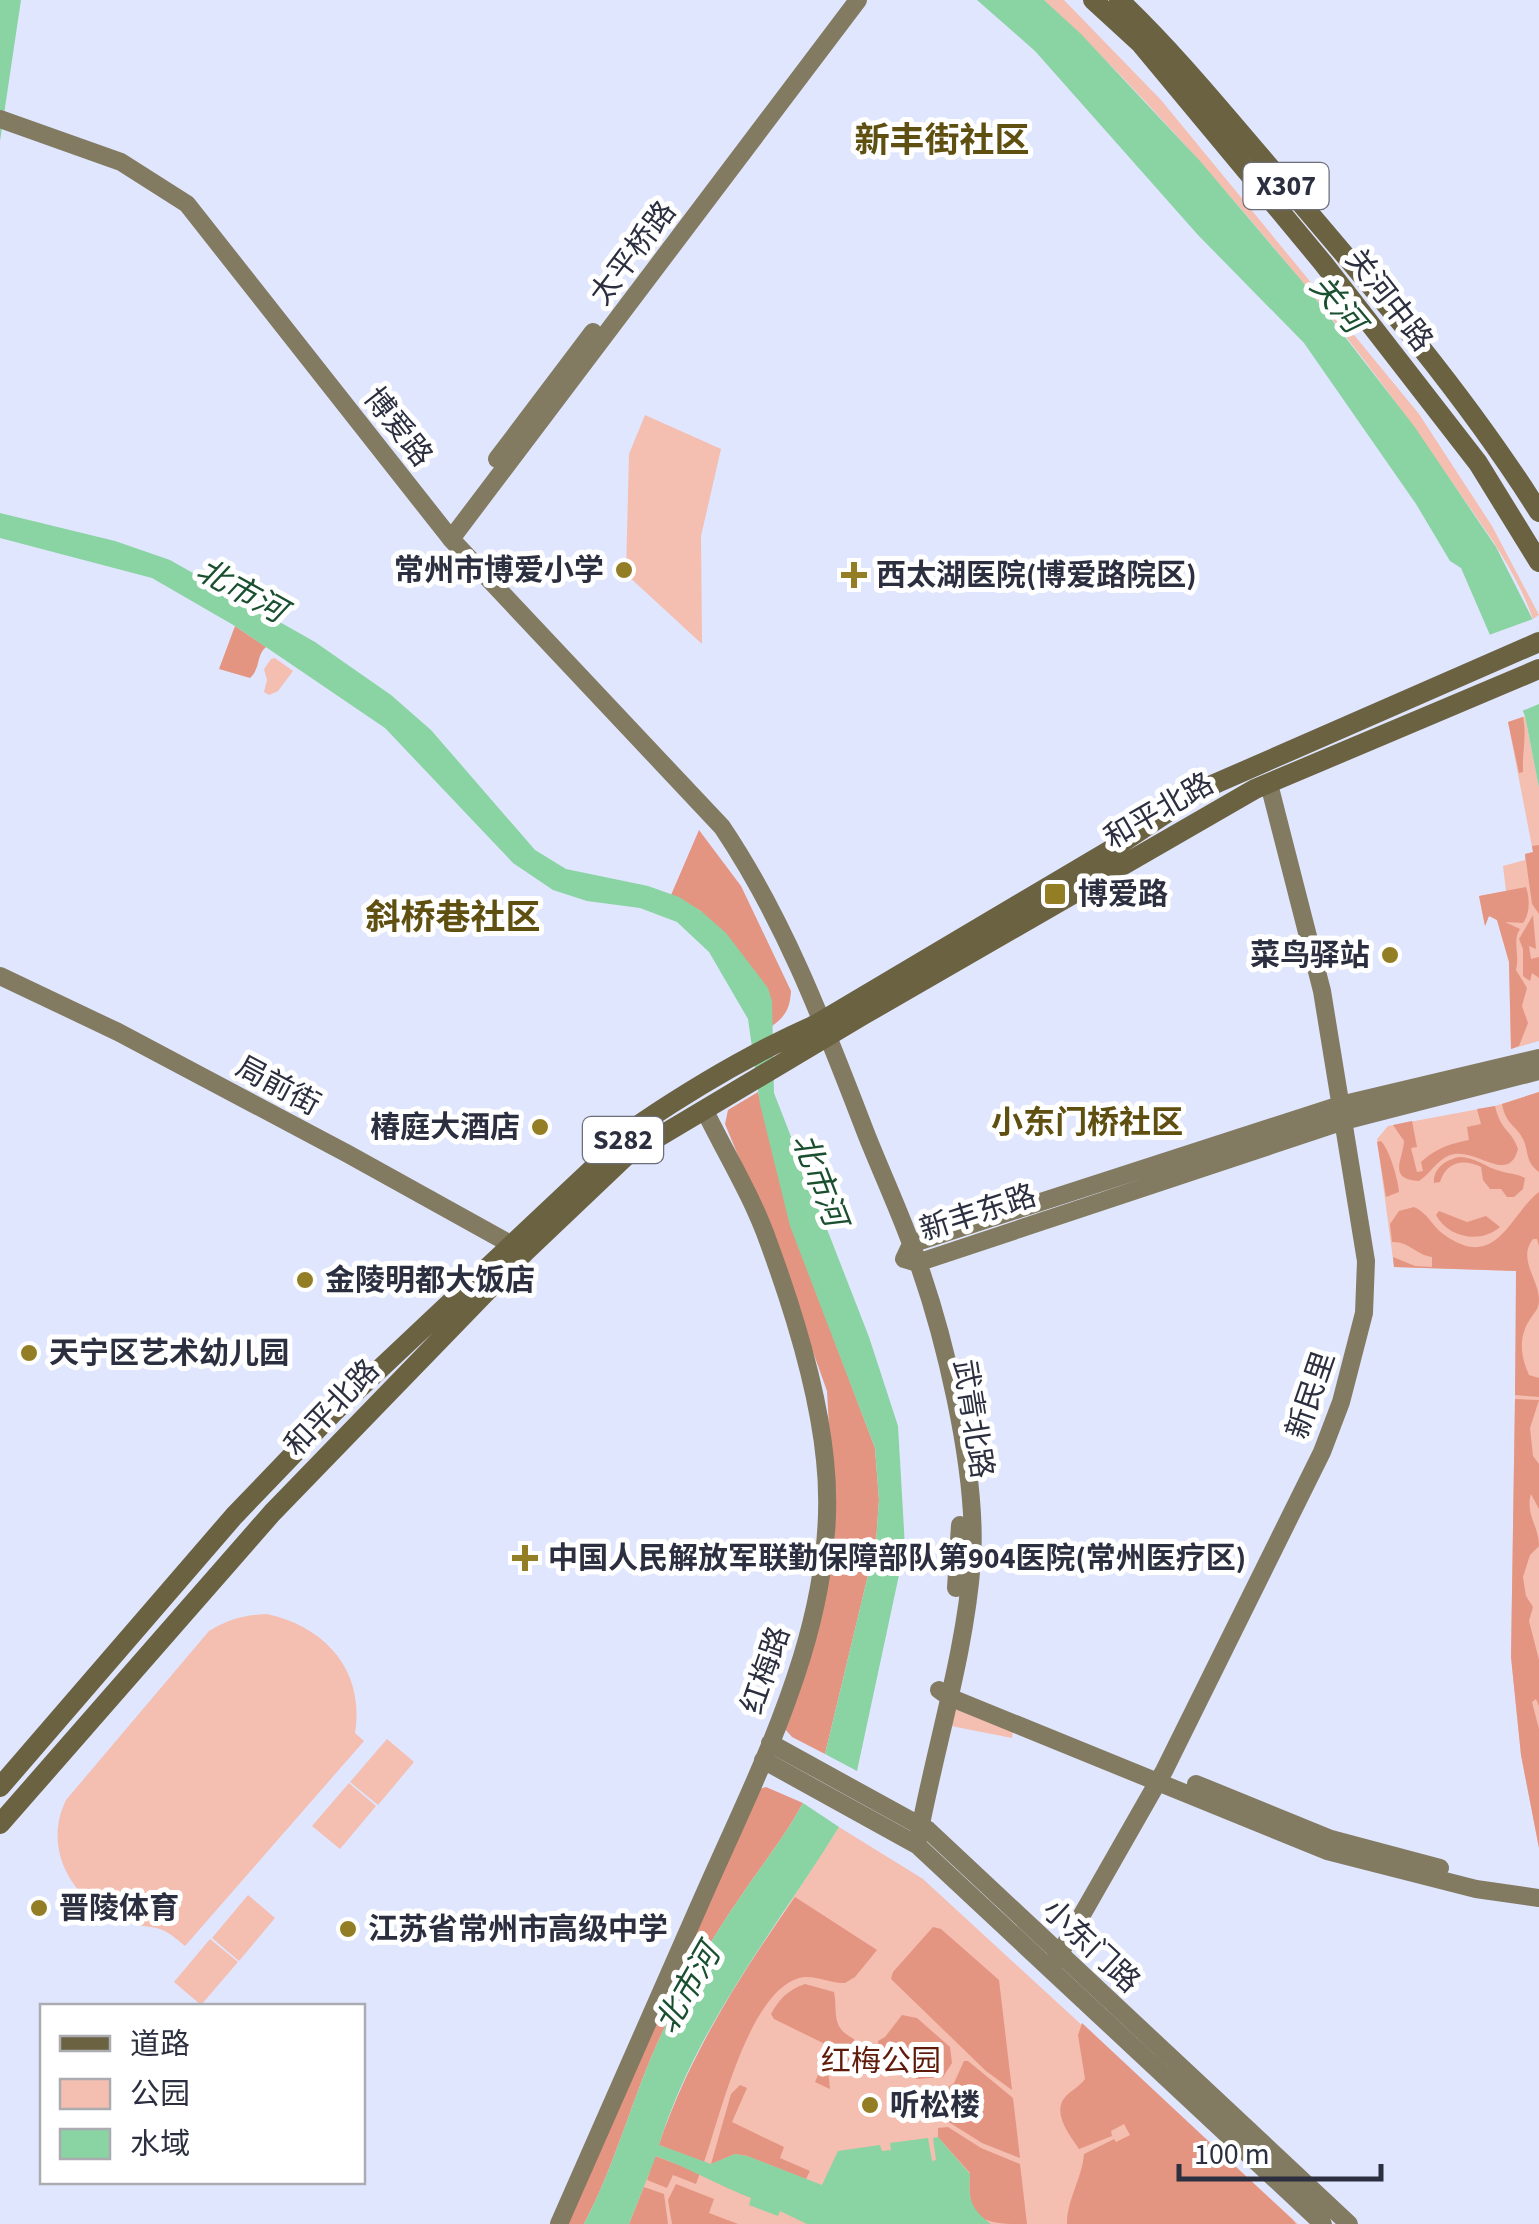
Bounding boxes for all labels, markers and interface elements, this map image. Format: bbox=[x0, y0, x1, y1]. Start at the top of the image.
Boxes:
district label: 新丰街社区 bbox=[854, 116, 1030, 166]
road number: X307 bbox=[1244, 163, 1328, 209]
street label: 太平桥路 bbox=[580, 192, 686, 314]
street label: 关河中路 bbox=[1338, 242, 1440, 358]
water label: 关河 bbox=[1302, 267, 1372, 341]
street label: 博爱路 bbox=[353, 378, 443, 476]
water label: 北市河 bbox=[188, 548, 299, 637]
place label: 常州市博爱小学 bbox=[394, 549, 604, 592]
place label: 西太湖医院(博爱路院区) bbox=[876, 554, 1197, 597]
marker: 常州市博爱小学 bbox=[613, 559, 635, 581]
marker: 西太湖医院(博爱路院区) bbox=[841, 562, 867, 588]
street label: 和平北路 bbox=[1096, 762, 1222, 860]
place label: 博爱路 bbox=[1078, 873, 1168, 916]
marker: 博爱路 bbox=[1042, 881, 1068, 907]
district label: 斜桥巷社区 bbox=[365, 893, 541, 943]
place label: 菜鸟驿站 bbox=[1250, 934, 1370, 977]
marker: 菜鸟驿站 bbox=[1379, 944, 1401, 966]
street label: 局前街 bbox=[228, 1046, 328, 1126]
district label: 小东门桥社区 bbox=[991, 1100, 1183, 1146]
place label: 椿庭大酒店 bbox=[370, 1106, 520, 1149]
marker: 椿庭大酒店 bbox=[529, 1116, 551, 1138]
road number: S282 bbox=[583, 1117, 663, 1163]
water label: 北市河 bbox=[780, 1127, 860, 1239]
street label: 新丰东路 bbox=[914, 1174, 1042, 1252]
place label: 金陵明都大饭店 bbox=[325, 1259, 535, 1302]
marker: 金陵明都大饭店 bbox=[294, 1269, 316, 1291]
place label: 天宁区艺术幼儿园 bbox=[49, 1332, 289, 1375]
marker: 天宁区艺术幼儿园 bbox=[18, 1342, 40, 1364]
street label: 新民里 bbox=[1276, 1345, 1346, 1445]
street label: 和平北路 bbox=[275, 1350, 389, 1466]
street label: 武青北路 bbox=[942, 1356, 1004, 1482]
place label: 中国人民解放军联勤保障部队第904医院(常州医疗区) bbox=[548, 1537, 1246, 1580]
marker: 中国人民解放军联勤保障部队第904医院(常州医疗区) bbox=[512, 1545, 538, 1571]
street label: 红梅路 bbox=[731, 1620, 801, 1720]
place label: 晋陵体育 bbox=[59, 1887, 179, 1930]
street label: 小东门路 bbox=[1032, 1889, 1150, 2003]
marker: 晋陵体育 bbox=[28, 1897, 50, 1919]
place label: 江苏省常州市高级中学 bbox=[368, 1908, 668, 1951]
marker: 江苏省常州市高级中学 bbox=[337, 1918, 359, 1940]
water label: 北市河 bbox=[644, 1931, 735, 2042]
legend bbox=[40, 2004, 365, 2184]
text: 道路 bbox=[130, 2023, 190, 2066]
park label: 红梅公园 bbox=[821, 2040, 941, 2083]
text: 公园 bbox=[130, 2073, 190, 2116]
place label: 听松楼 bbox=[890, 2084, 980, 2127]
marker: 听松楼 bbox=[859, 2094, 881, 2116]
scale bar bbox=[1179, 2119, 1382, 2181]
text: 水域 bbox=[130, 2123, 190, 2166]
text: 100 m bbox=[1194, 2133, 1270, 2176]

